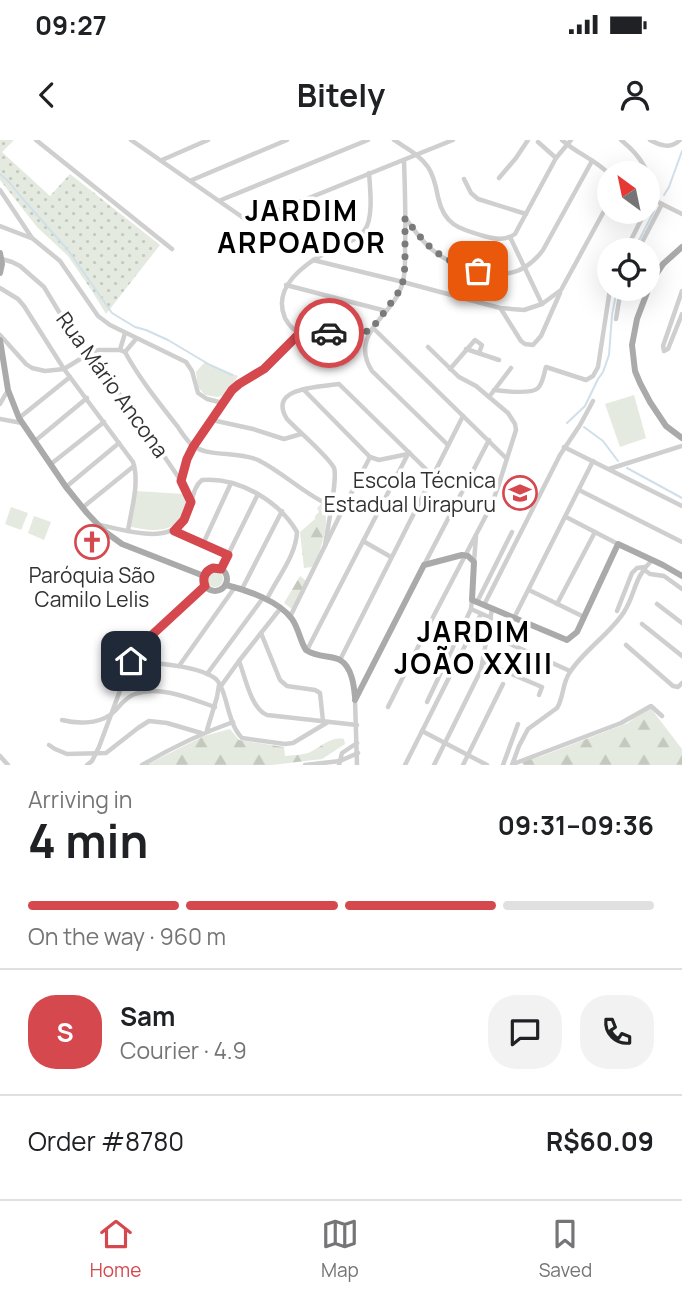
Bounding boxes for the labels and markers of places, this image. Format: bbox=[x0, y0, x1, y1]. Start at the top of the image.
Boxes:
pin bbox=[448, 241, 508, 301]
place label: Escola Técnica Estadual Uirapuru bbox=[324, 466, 496, 518]
school or university icon: Escola Técnica Estadual Uirapuru bbox=[501, 474, 539, 512]
church icon: Paróquia São Camilo Lelis bbox=[73, 523, 111, 561]
place label: Paróquia São Camilo Lelis bbox=[29, 561, 155, 613]
pin bbox=[101, 631, 161, 691]

